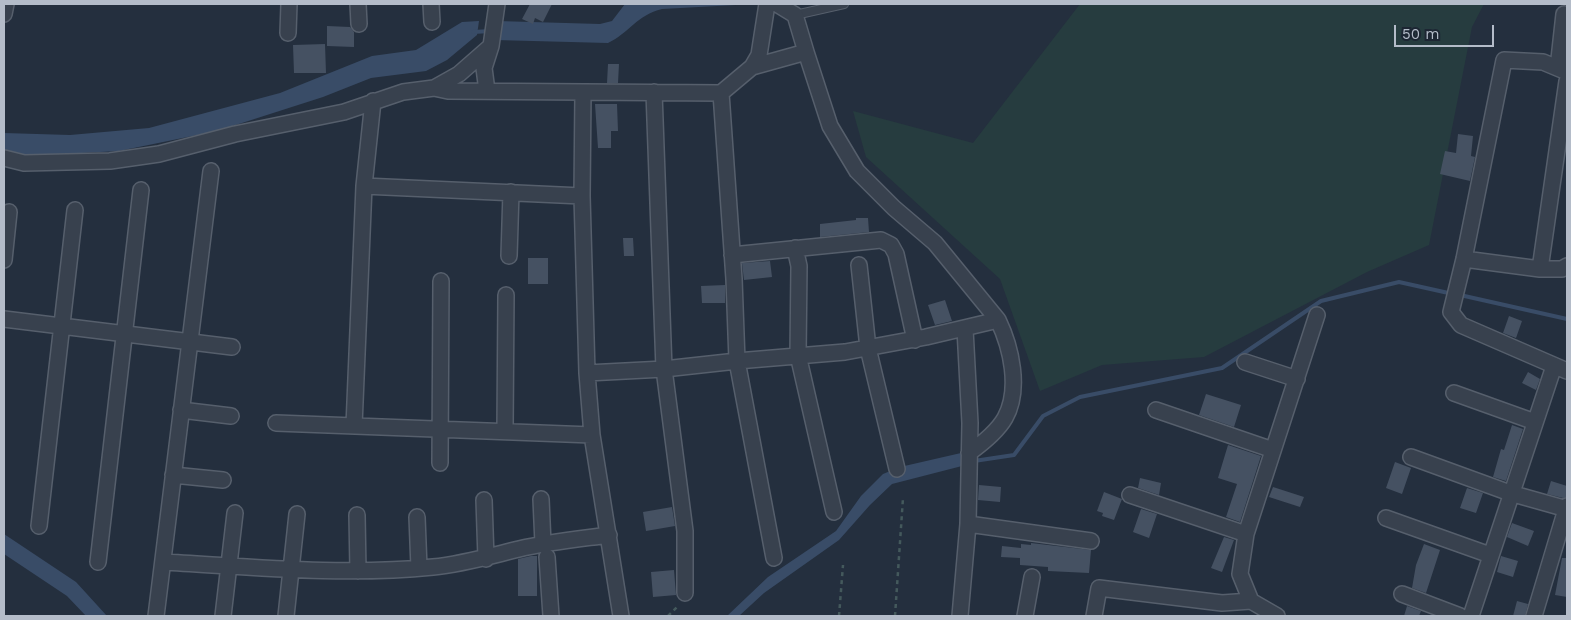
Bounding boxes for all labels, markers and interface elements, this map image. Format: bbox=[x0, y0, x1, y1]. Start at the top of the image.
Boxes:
scale bar bbox=[1396, 15, 1496, 47]
text: 50 m bbox=[1402, 25, 1439, 43]

